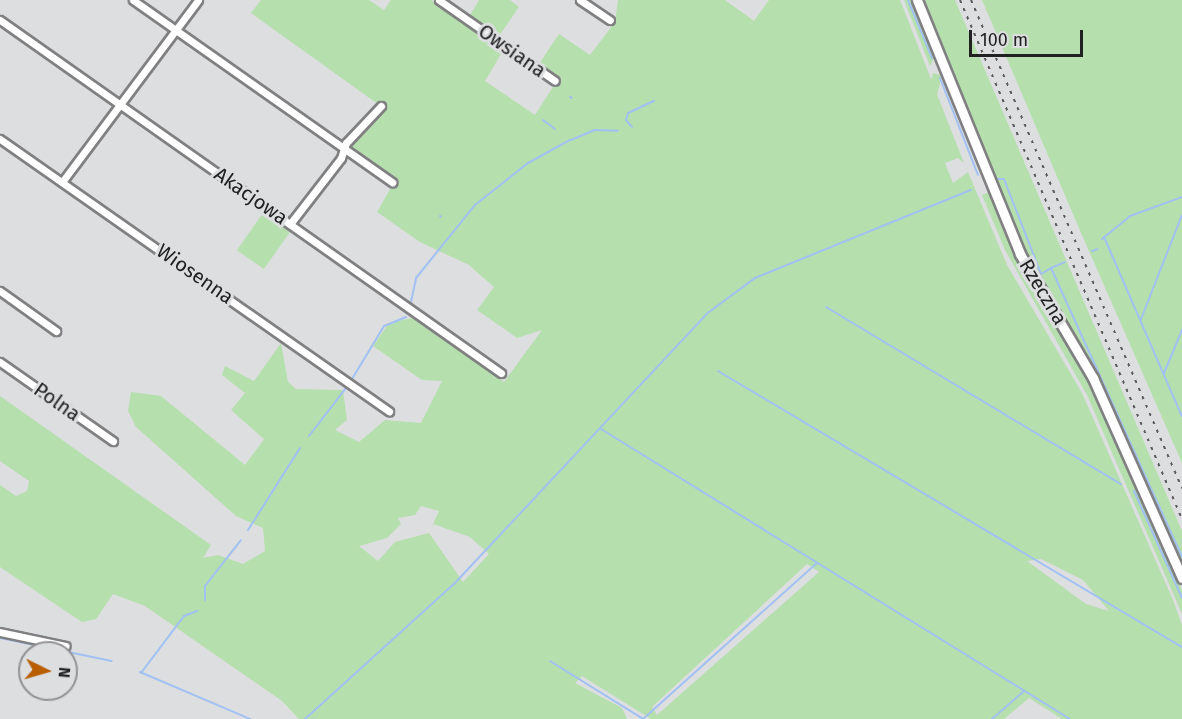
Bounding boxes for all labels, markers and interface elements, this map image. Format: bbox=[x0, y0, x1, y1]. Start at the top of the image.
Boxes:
scale bar bbox=[972, 18, 1086, 56]
street label: Owsiana bbox=[474, 19, 550, 83]
text: 100 m bbox=[980, 29, 1028, 51]
street label: Akacjowa bbox=[210, 162, 292, 230]
street label: Wiosenna bbox=[152, 239, 238, 309]
street label: Rzeczna bbox=[1014, 255, 1072, 329]
street label: Polna bbox=[29, 377, 85, 427]
north arrow bbox=[18, 641, 78, 701]
text: N bbox=[55, 666, 74, 679]

